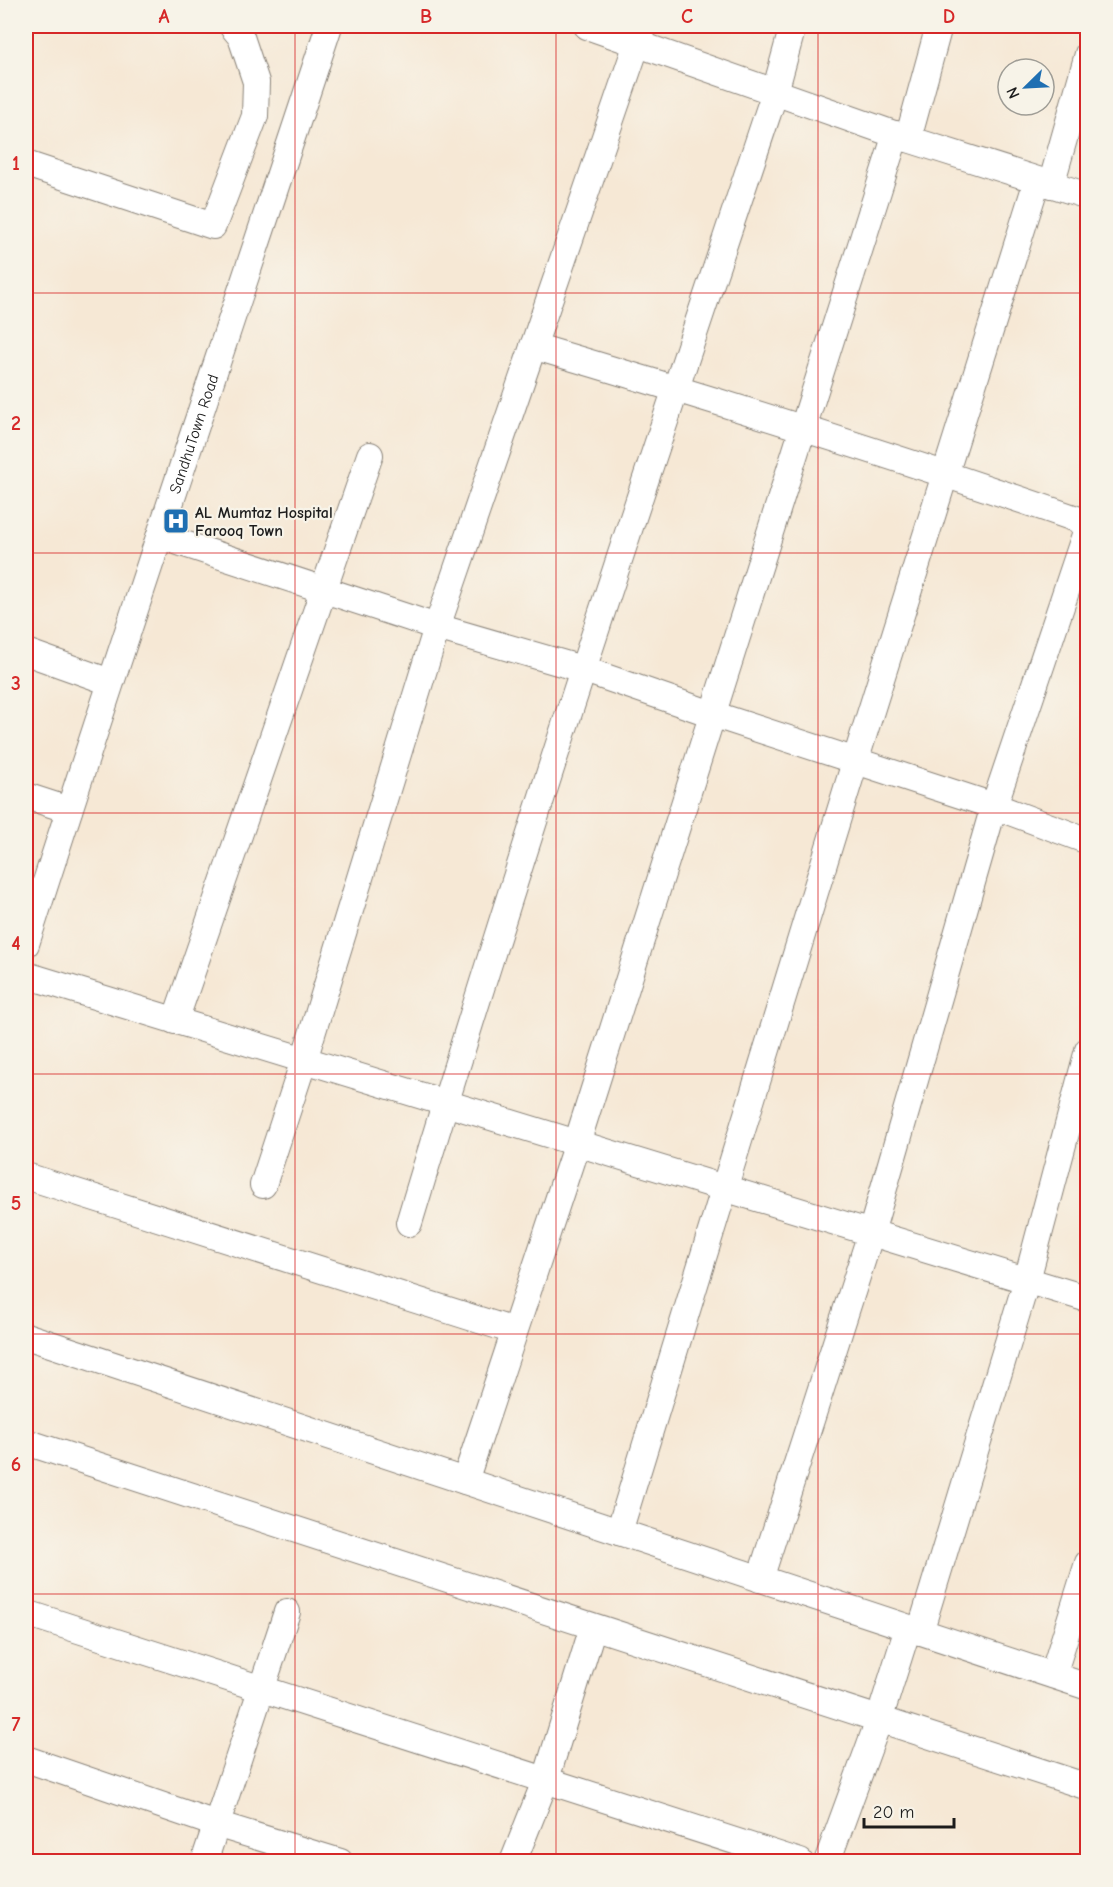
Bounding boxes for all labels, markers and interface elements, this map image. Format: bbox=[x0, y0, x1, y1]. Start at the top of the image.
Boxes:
text: A bbox=[158, 5, 170, 28]
text: B bbox=[420, 5, 432, 28]
text: C bbox=[681, 5, 693, 28]
text: D bbox=[943, 5, 955, 28]
north arrow bbox=[996, 57, 1056, 117]
text: N bbox=[1003, 84, 1024, 101]
text: 1 bbox=[12, 152, 20, 175]
street label: SandhuTown Road bbox=[166, 372, 223, 496]
text: 2 bbox=[11, 412, 21, 435]
place label: AL Mumtaz Hospital Farooq Town bbox=[195, 504, 333, 540]
hospital icon: AL Mumtaz Hospital Farooq Town bbox=[161, 506, 191, 536]
text: 3 bbox=[11, 672, 21, 695]
text: 4 bbox=[11, 932, 21, 955]
text: 5 bbox=[11, 1192, 21, 1215]
text: 6 bbox=[11, 1453, 21, 1476]
text: 7 bbox=[12, 1713, 21, 1736]
scale bar bbox=[864, 1791, 954, 1829]
text: 20 m bbox=[873, 1802, 914, 1823]

